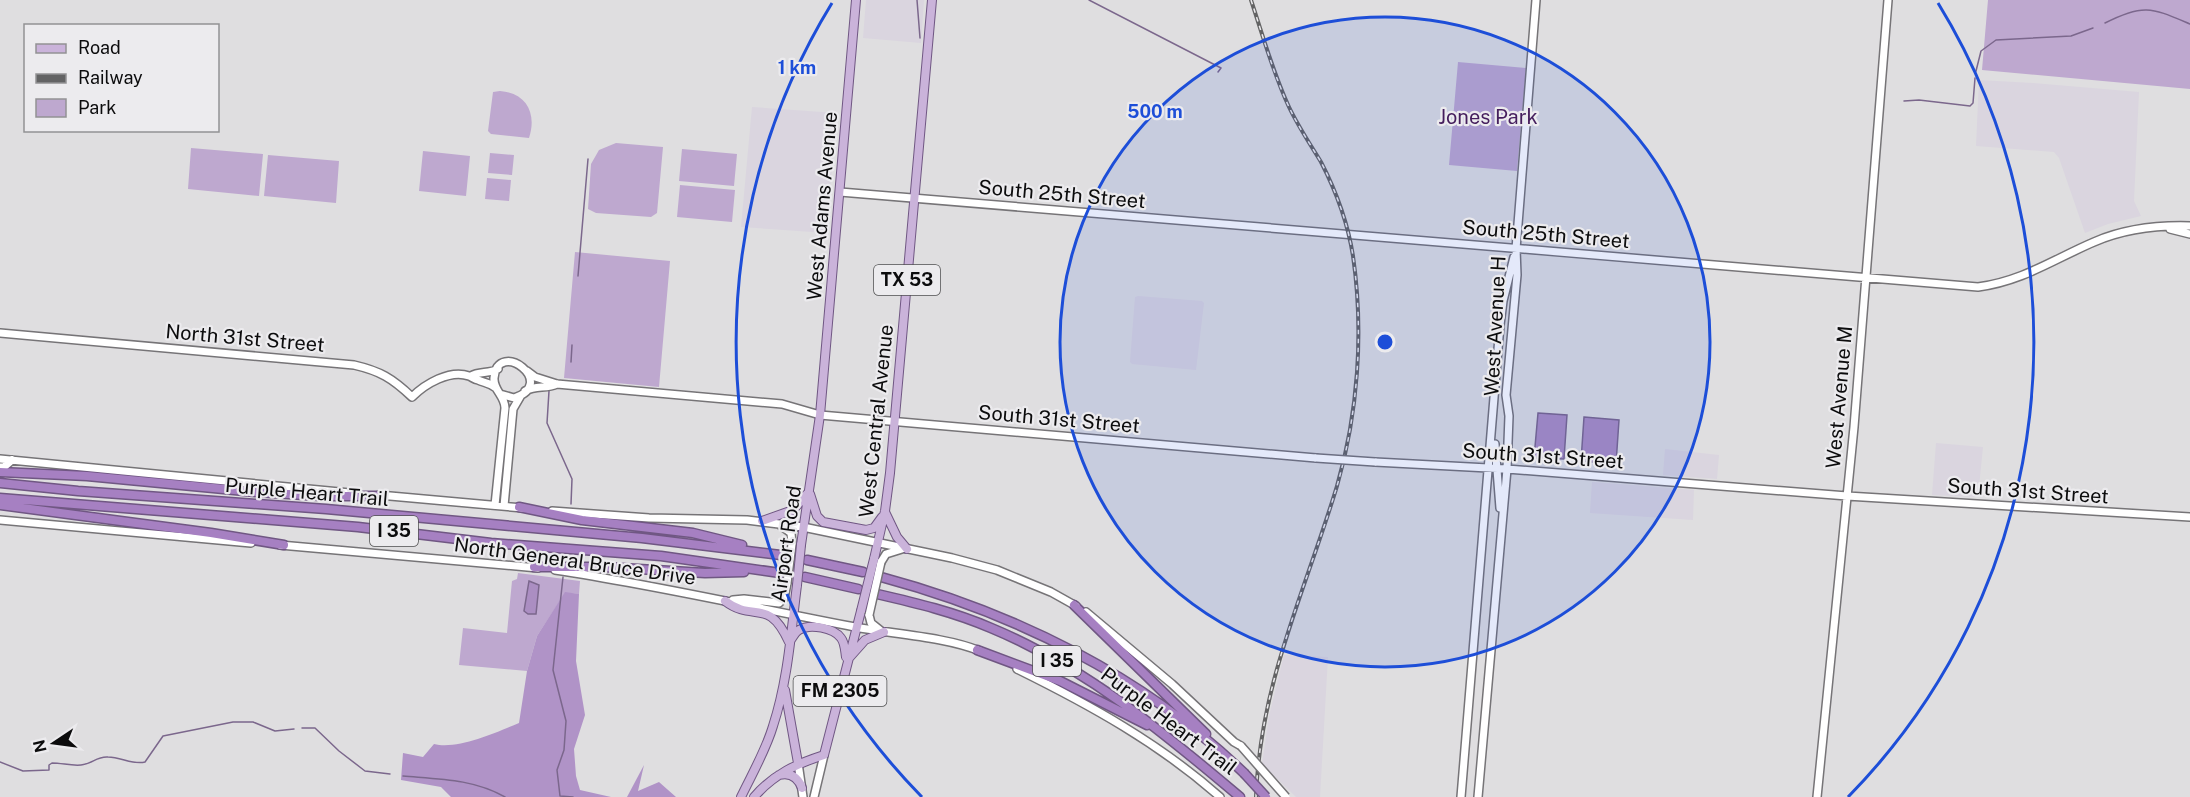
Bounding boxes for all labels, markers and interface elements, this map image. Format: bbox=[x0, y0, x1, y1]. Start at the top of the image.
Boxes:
legend bbox=[24, 24, 219, 132]
text: Road bbox=[78, 37, 121, 58]
text: 1 km bbox=[778, 57, 816, 78]
text: Railway bbox=[78, 67, 143, 88]
text: Park bbox=[78, 97, 116, 118]
text: 500 m bbox=[1127, 101, 1183, 122]
park label: Jones Park bbox=[1438, 105, 1538, 129]
street label: West Adams Avenue bbox=[802, 110, 842, 302]
street label: South 25th Street bbox=[977, 175, 1147, 213]
street label: South 25th Street bbox=[1461, 215, 1631, 253]
street label: West Avenue H bbox=[1479, 255, 1511, 397]
road number: TX 53 bbox=[874, 265, 940, 295]
street label: North 31st Street bbox=[164, 319, 326, 357]
street label: West Central Avenue bbox=[854, 323, 898, 519]
street label: West Avenue M bbox=[1821, 325, 1857, 469]
centre of rings bbox=[1375, 332, 1395, 352]
street label: South 31st Street bbox=[977, 400, 1141, 438]
street label: South 31st Street bbox=[1461, 438, 1625, 474]
street label: Purple Heart Trail bbox=[224, 473, 390, 511]
street label: South 31st Street bbox=[1946, 473, 2110, 509]
street label: Airport Road bbox=[766, 484, 806, 604]
road number: I 35 bbox=[370, 516, 418, 546]
street label: North General Bruce Drive bbox=[453, 532, 697, 590]
road number: I 35 bbox=[1033, 646, 1081, 676]
street label: Purple Heart Trail bbox=[1096, 662, 1242, 780]
road number: FM 2305 bbox=[794, 676, 886, 706]
north arrow bbox=[24, 713, 84, 773]
text: N bbox=[29, 738, 51, 754]

